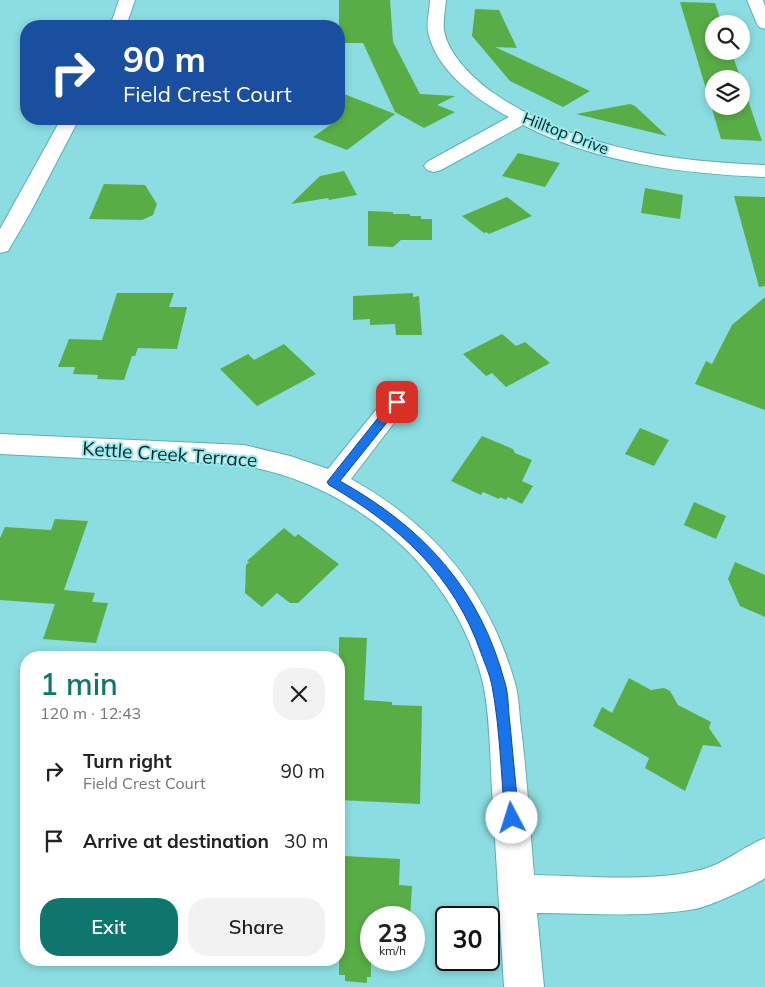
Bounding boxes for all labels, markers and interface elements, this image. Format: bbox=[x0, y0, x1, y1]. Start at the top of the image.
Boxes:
map controls bbox=[705, 15, 750, 115]
button: search bbox=[705, 15, 750, 60]
text: 90 m bbox=[123, 37, 206, 81]
icon: right bbox=[40, 40, 105, 105]
button: layers bbox=[705, 70, 750, 115]
text: Field Crest Court bbox=[123, 80, 292, 108]
street label: Hilltop Drive bbox=[520, 107, 612, 159]
pin bbox=[376, 381, 418, 423]
icon: arrive bbox=[383, 388, 411, 416]
street label: Kettle Creek Terrace bbox=[82, 436, 258, 472]
text: 1 min bbox=[40, 665, 118, 703]
button: close bbox=[273, 668, 325, 720]
text: 120 m · 12:43 bbox=[40, 703, 141, 723]
text: Turn right bbox=[83, 749, 172, 773]
icon: right bbox=[40, 757, 68, 785]
text: 90 m bbox=[281, 759, 325, 783]
text: Field Crest Court bbox=[83, 773, 206, 793]
position arrow bbox=[485, 791, 537, 843]
icon: arrive bbox=[40, 827, 68, 855]
text: Arrive at destination bbox=[83, 829, 269, 853]
text: 30 m bbox=[284, 829, 328, 853]
button: Exit bbox=[40, 898, 178, 956]
button: Share bbox=[188, 898, 325, 956]
speed limit sign: 30 bbox=[435, 906, 500, 971]
text: 23 bbox=[377, 917, 408, 948]
text: km/h bbox=[379, 943, 406, 958]

